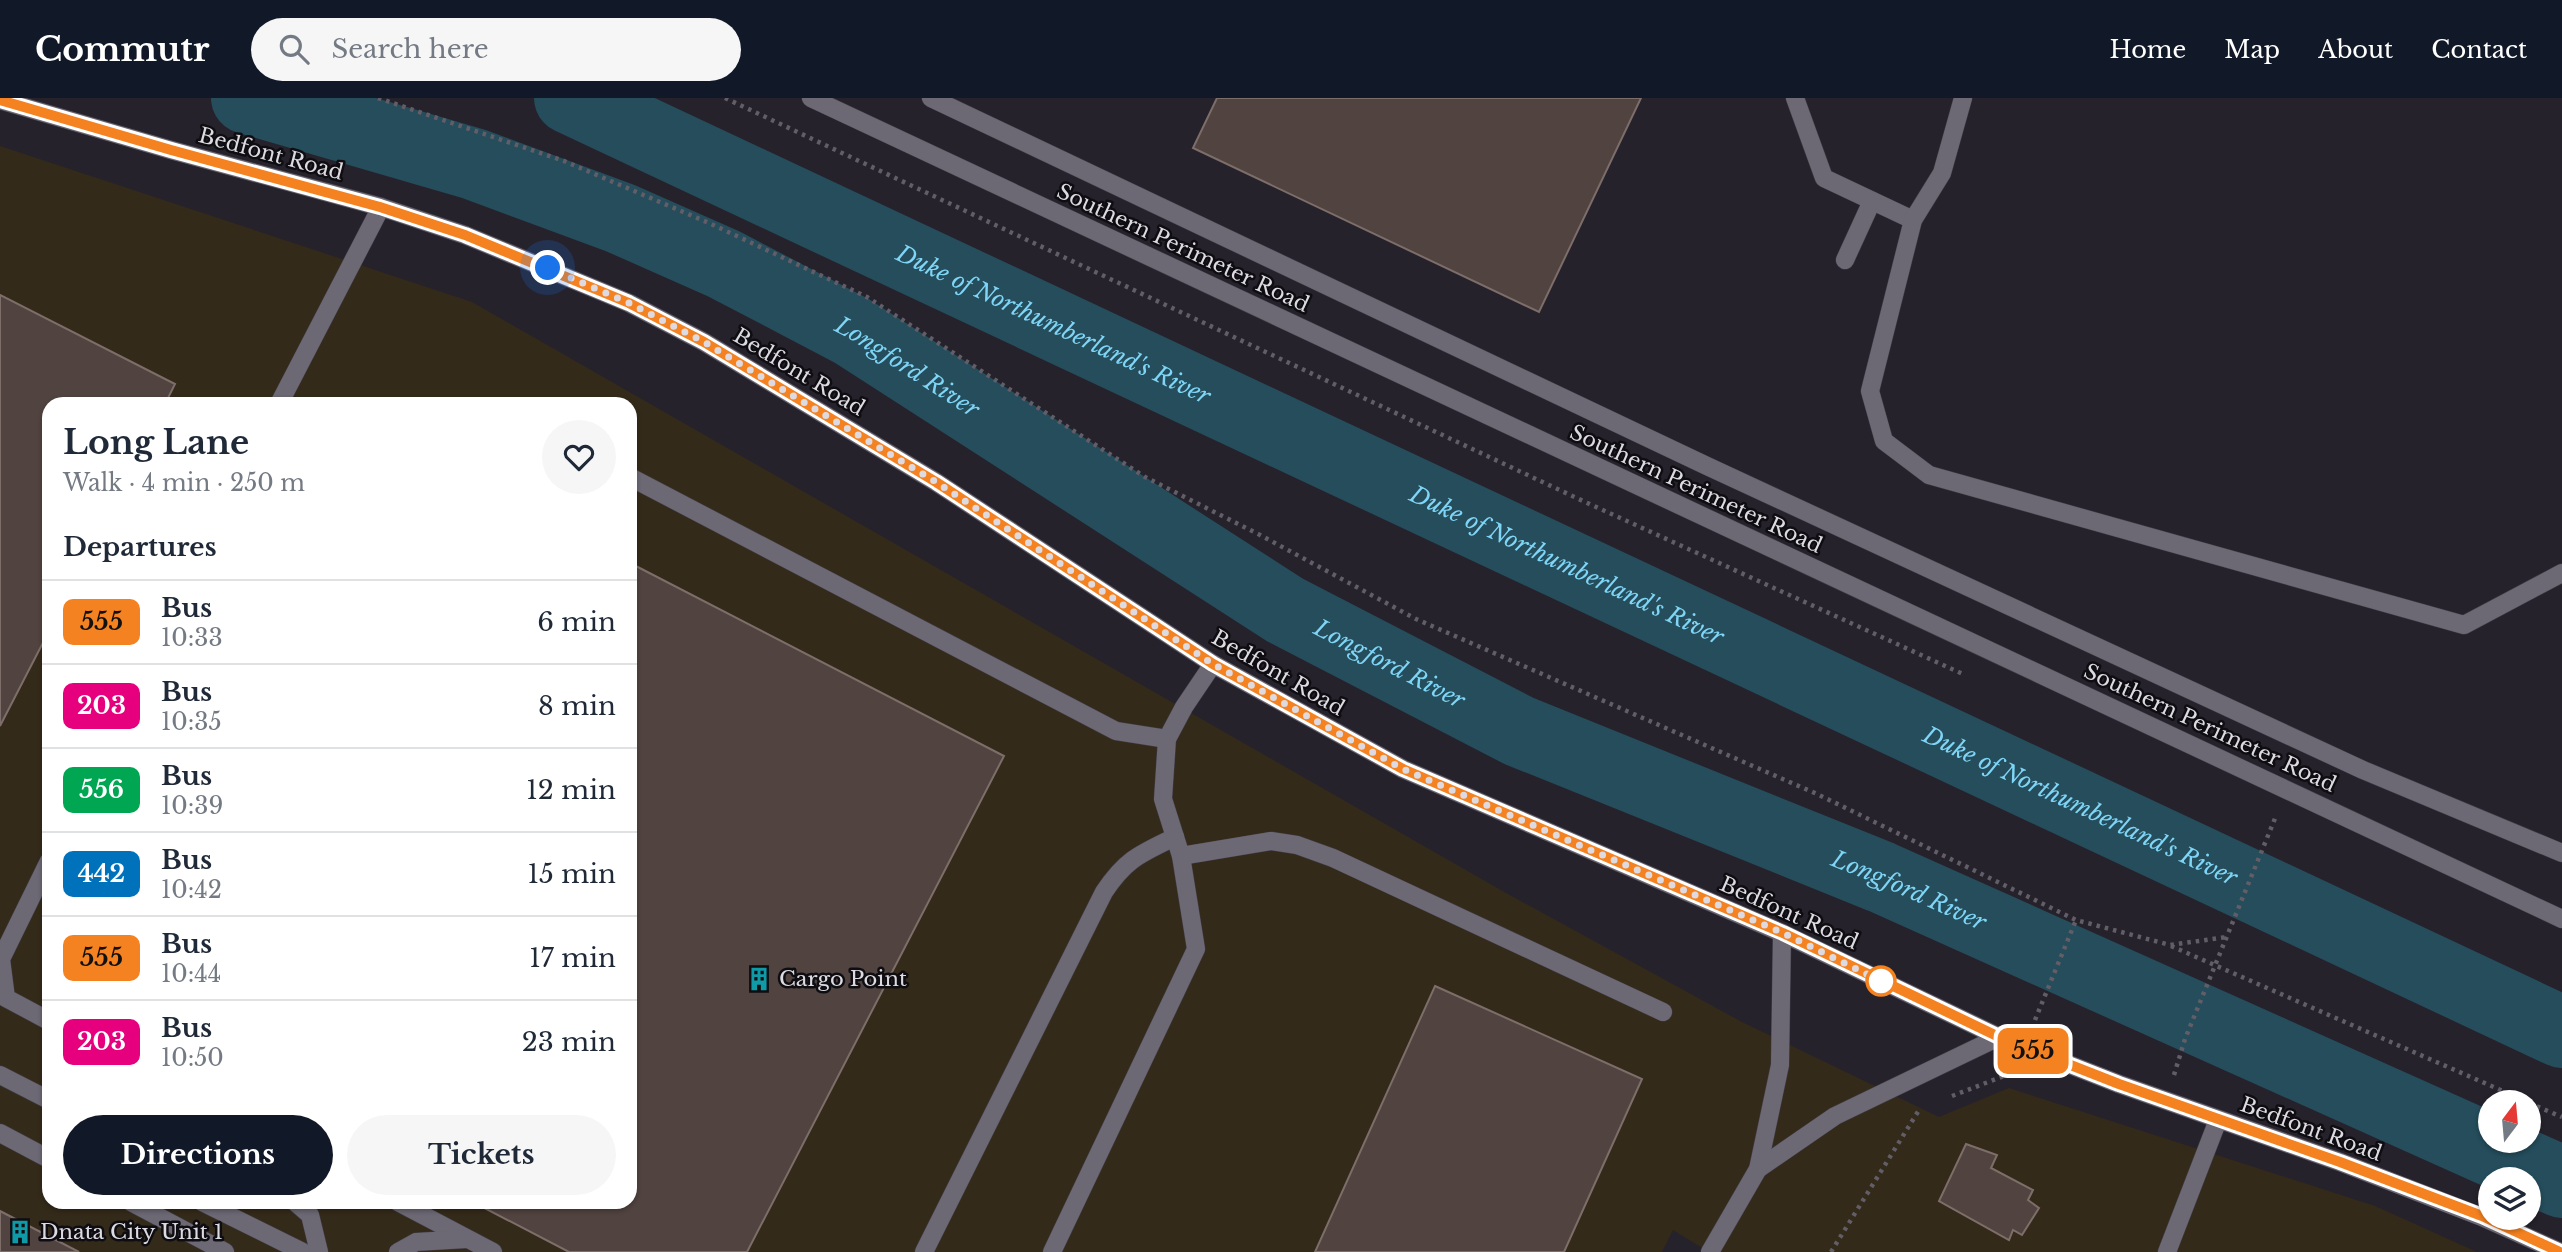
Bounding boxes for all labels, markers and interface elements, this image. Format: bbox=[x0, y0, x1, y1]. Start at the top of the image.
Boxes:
search box bbox=[251, 18, 741, 81]
text: Commutr bbox=[35, 29, 209, 70]
icon: search bbox=[275, 30, 313, 68]
text: Search here bbox=[331, 33, 489, 65]
text: Home bbox=[2110, 35, 2186, 64]
text: Map bbox=[2224, 35, 2280, 64]
text: About bbox=[2318, 35, 2393, 64]
text: Contact bbox=[2431, 35, 2527, 64]
street label: Bedfont Road bbox=[196, 122, 346, 186]
street label: Southern Perimeter Road bbox=[1053, 178, 1313, 318]
water label: Duke of Northumberland's River bbox=[891, 239, 1216, 411]
your location bbox=[530, 250, 565, 285]
water label: Longford River bbox=[829, 310, 986, 424]
street label: Bedfont Road bbox=[729, 323, 869, 421]
street label: Southern Perimeter Road bbox=[1566, 419, 1826, 559]
button: heart bbox=[542, 420, 616, 494]
text: Long Lane bbox=[63, 422, 249, 463]
text: Walk · 4 min · 250 m bbox=[63, 469, 305, 497]
water label: Duke of Northumberland's River bbox=[1405, 479, 1730, 652]
text: Departures bbox=[63, 531, 217, 563]
text: Bus bbox=[161, 592, 212, 624]
text: 6 min bbox=[537, 606, 616, 638]
text: 555 bbox=[80, 607, 123, 636]
water label: Longford River bbox=[1309, 613, 1471, 715]
text: 10:33 bbox=[161, 624, 223, 652]
street label: Bedfont Road bbox=[1207, 625, 1349, 721]
street label: Southern Perimeter Road bbox=[2080, 658, 2340, 798]
text: Bus bbox=[161, 676, 212, 708]
text: 8 min bbox=[538, 690, 616, 722]
text: 203 bbox=[77, 691, 126, 720]
text: 10:35 bbox=[161, 708, 222, 736]
water label: Duke of Northumberland's River bbox=[1918, 720, 2243, 892]
text: Bus bbox=[161, 760, 212, 792]
text: 12 min bbox=[526, 774, 616, 806]
text: 556 bbox=[79, 775, 124, 804]
text: 10:39 bbox=[161, 792, 223, 820]
text: Bus bbox=[161, 844, 212, 876]
water label: Longford River bbox=[1827, 844, 1992, 937]
text: 15 min bbox=[527, 858, 616, 890]
text: 442 bbox=[78, 859, 125, 888]
street label: Bedfont Road bbox=[1716, 871, 1862, 955]
text: 10:42 bbox=[161, 876, 222, 904]
text: Bus bbox=[161, 928, 212, 960]
text: 17 min bbox=[529, 942, 616, 974]
text: 555 bbox=[80, 943, 123, 972]
text: 10:44 bbox=[161, 960, 221, 988]
building icon: Cargo Point bbox=[745, 965, 773, 993]
place label: Cargo Point bbox=[779, 966, 907, 992]
unlabelled marker bbox=[1866, 966, 1896, 996]
text: Bus bbox=[161, 1012, 212, 1044]
text: 23 min bbox=[522, 1026, 616, 1058]
text: 203 bbox=[77, 1027, 126, 1056]
line badge: 555 bbox=[1993, 1028, 2073, 1074]
text: 555 bbox=[2012, 1036, 2054, 1065]
text: 10:50 bbox=[161, 1044, 224, 1072]
north arrow bbox=[2478, 1090, 2541, 1153]
map controls bbox=[2478, 1090, 2541, 1230]
street label: Bedfont Road bbox=[2237, 1091, 2385, 1167]
button: Directions bbox=[63, 1115, 333, 1195]
button: Tickets bbox=[347, 1115, 616, 1195]
button: layers bbox=[2478, 1167, 2541, 1230]
building icon: Dnata City Unit 1 bbox=[6, 1218, 34, 1246]
place label: Dnata City Unit 1 bbox=[40, 1219, 223, 1245]

